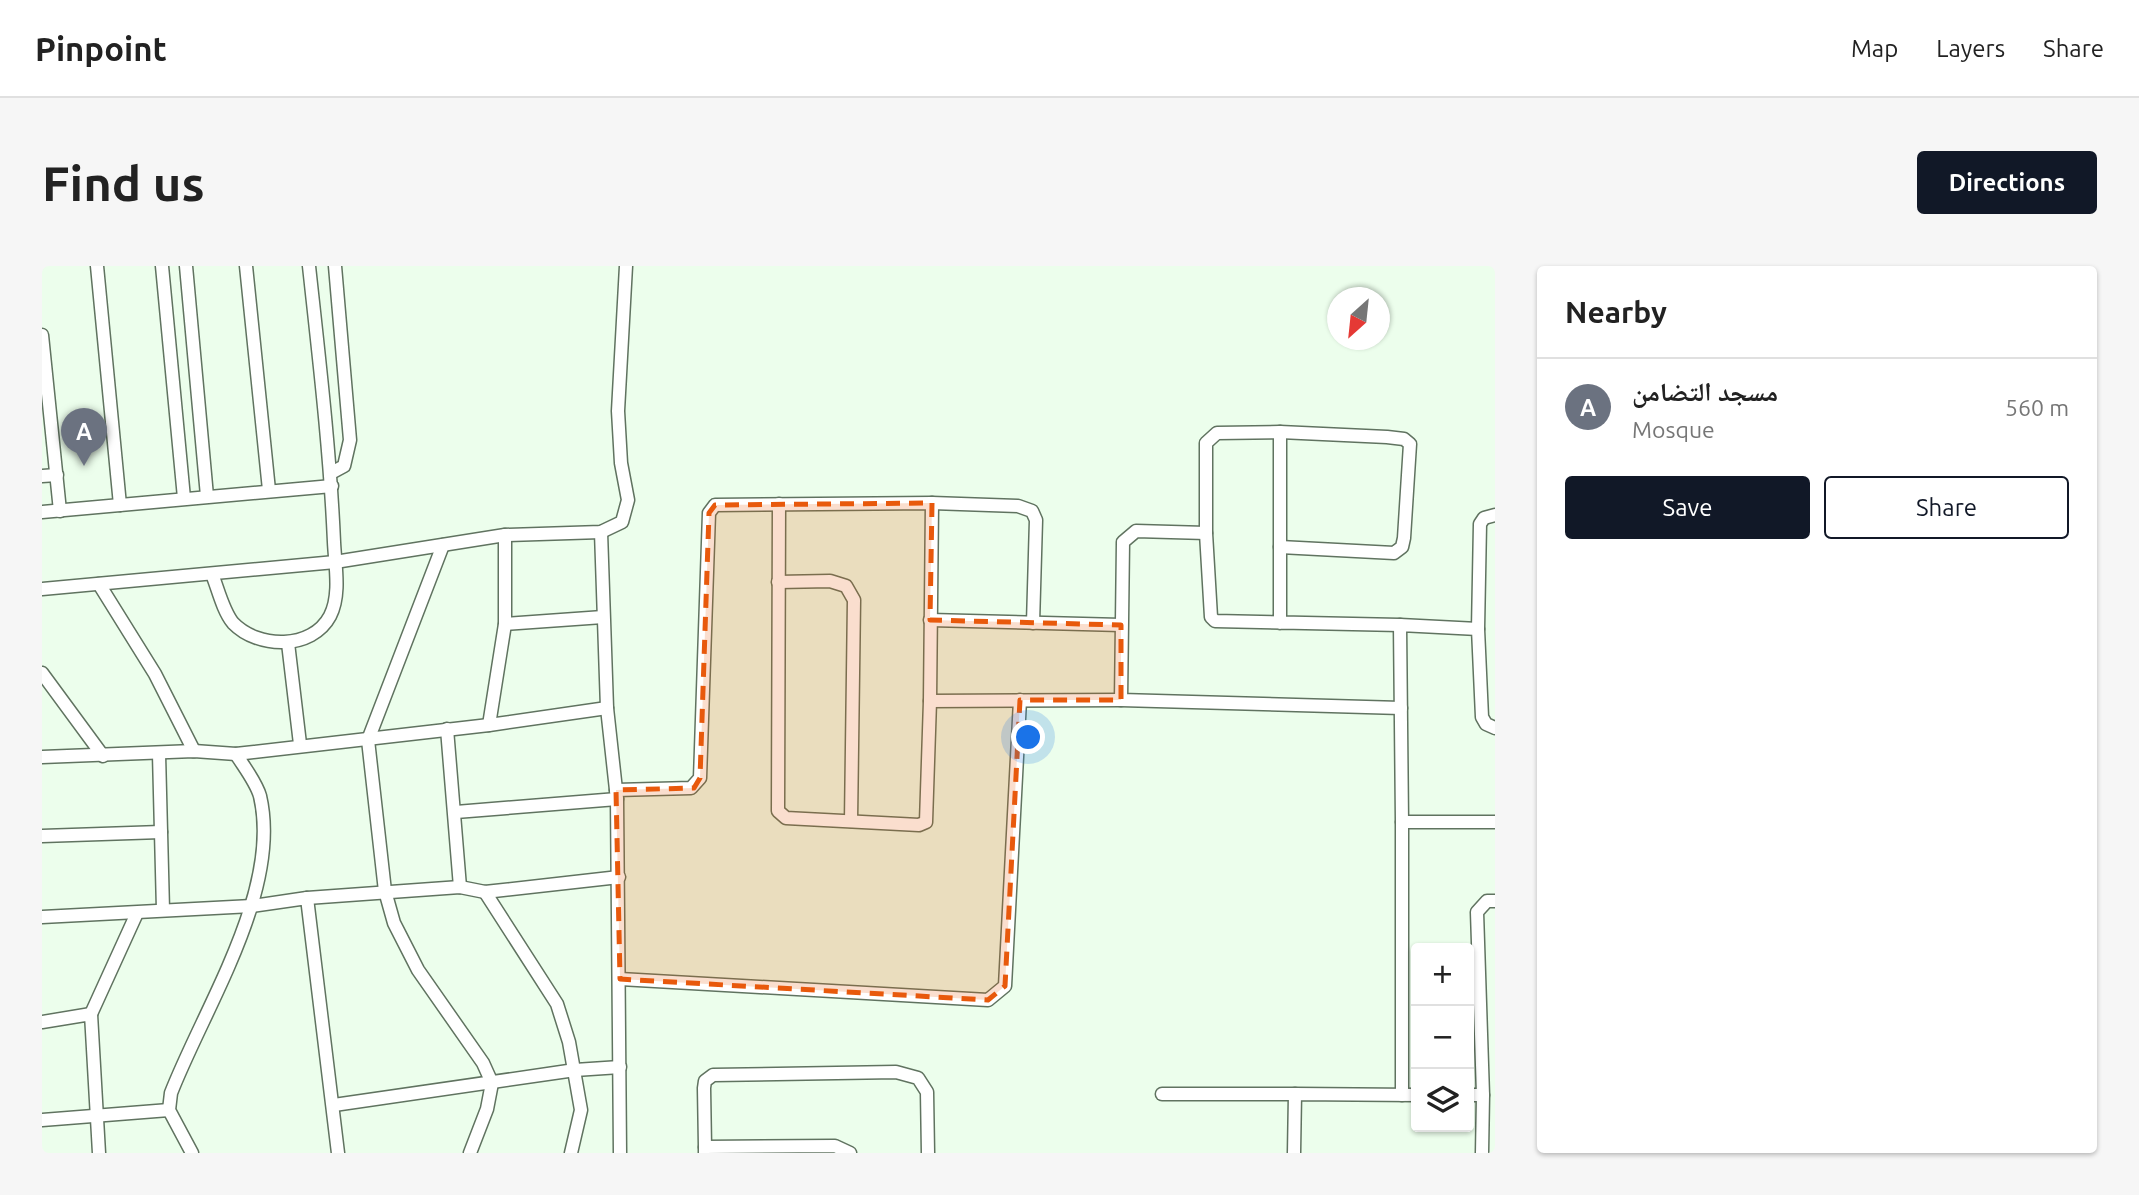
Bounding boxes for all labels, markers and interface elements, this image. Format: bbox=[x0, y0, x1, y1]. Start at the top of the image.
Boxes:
text: Pinpoint bbox=[35, 30, 167, 67]
text: Map bbox=[1851, 35, 1898, 62]
text: Layers bbox=[1936, 35, 2005, 62]
text: Share bbox=[2043, 35, 2104, 62]
button: Directions bbox=[1917, 151, 2097, 214]
text: Find us bbox=[42, 155, 205, 210]
north arrow bbox=[1327, 287, 1390, 350]
text: Nearby bbox=[1565, 295, 1667, 329]
text: مسجد التضامن bbox=[1632, 377, 1778, 406]
text: A bbox=[1580, 395, 1596, 420]
text: 560 m bbox=[2005, 395, 2069, 420]
pin: A bbox=[61, 408, 107, 466]
text: Mosque bbox=[1632, 417, 1715, 442]
button: Save bbox=[1565, 476, 1810, 539]
button: Share bbox=[1824, 476, 2069, 539]
your location bbox=[1011, 720, 1045, 754]
map controls bbox=[1411, 943, 1474, 1132]
button: + bbox=[1411, 943, 1474, 1006]
button: − bbox=[1411, 1006, 1474, 1069]
button: layers bbox=[1411, 1069, 1474, 1132]

